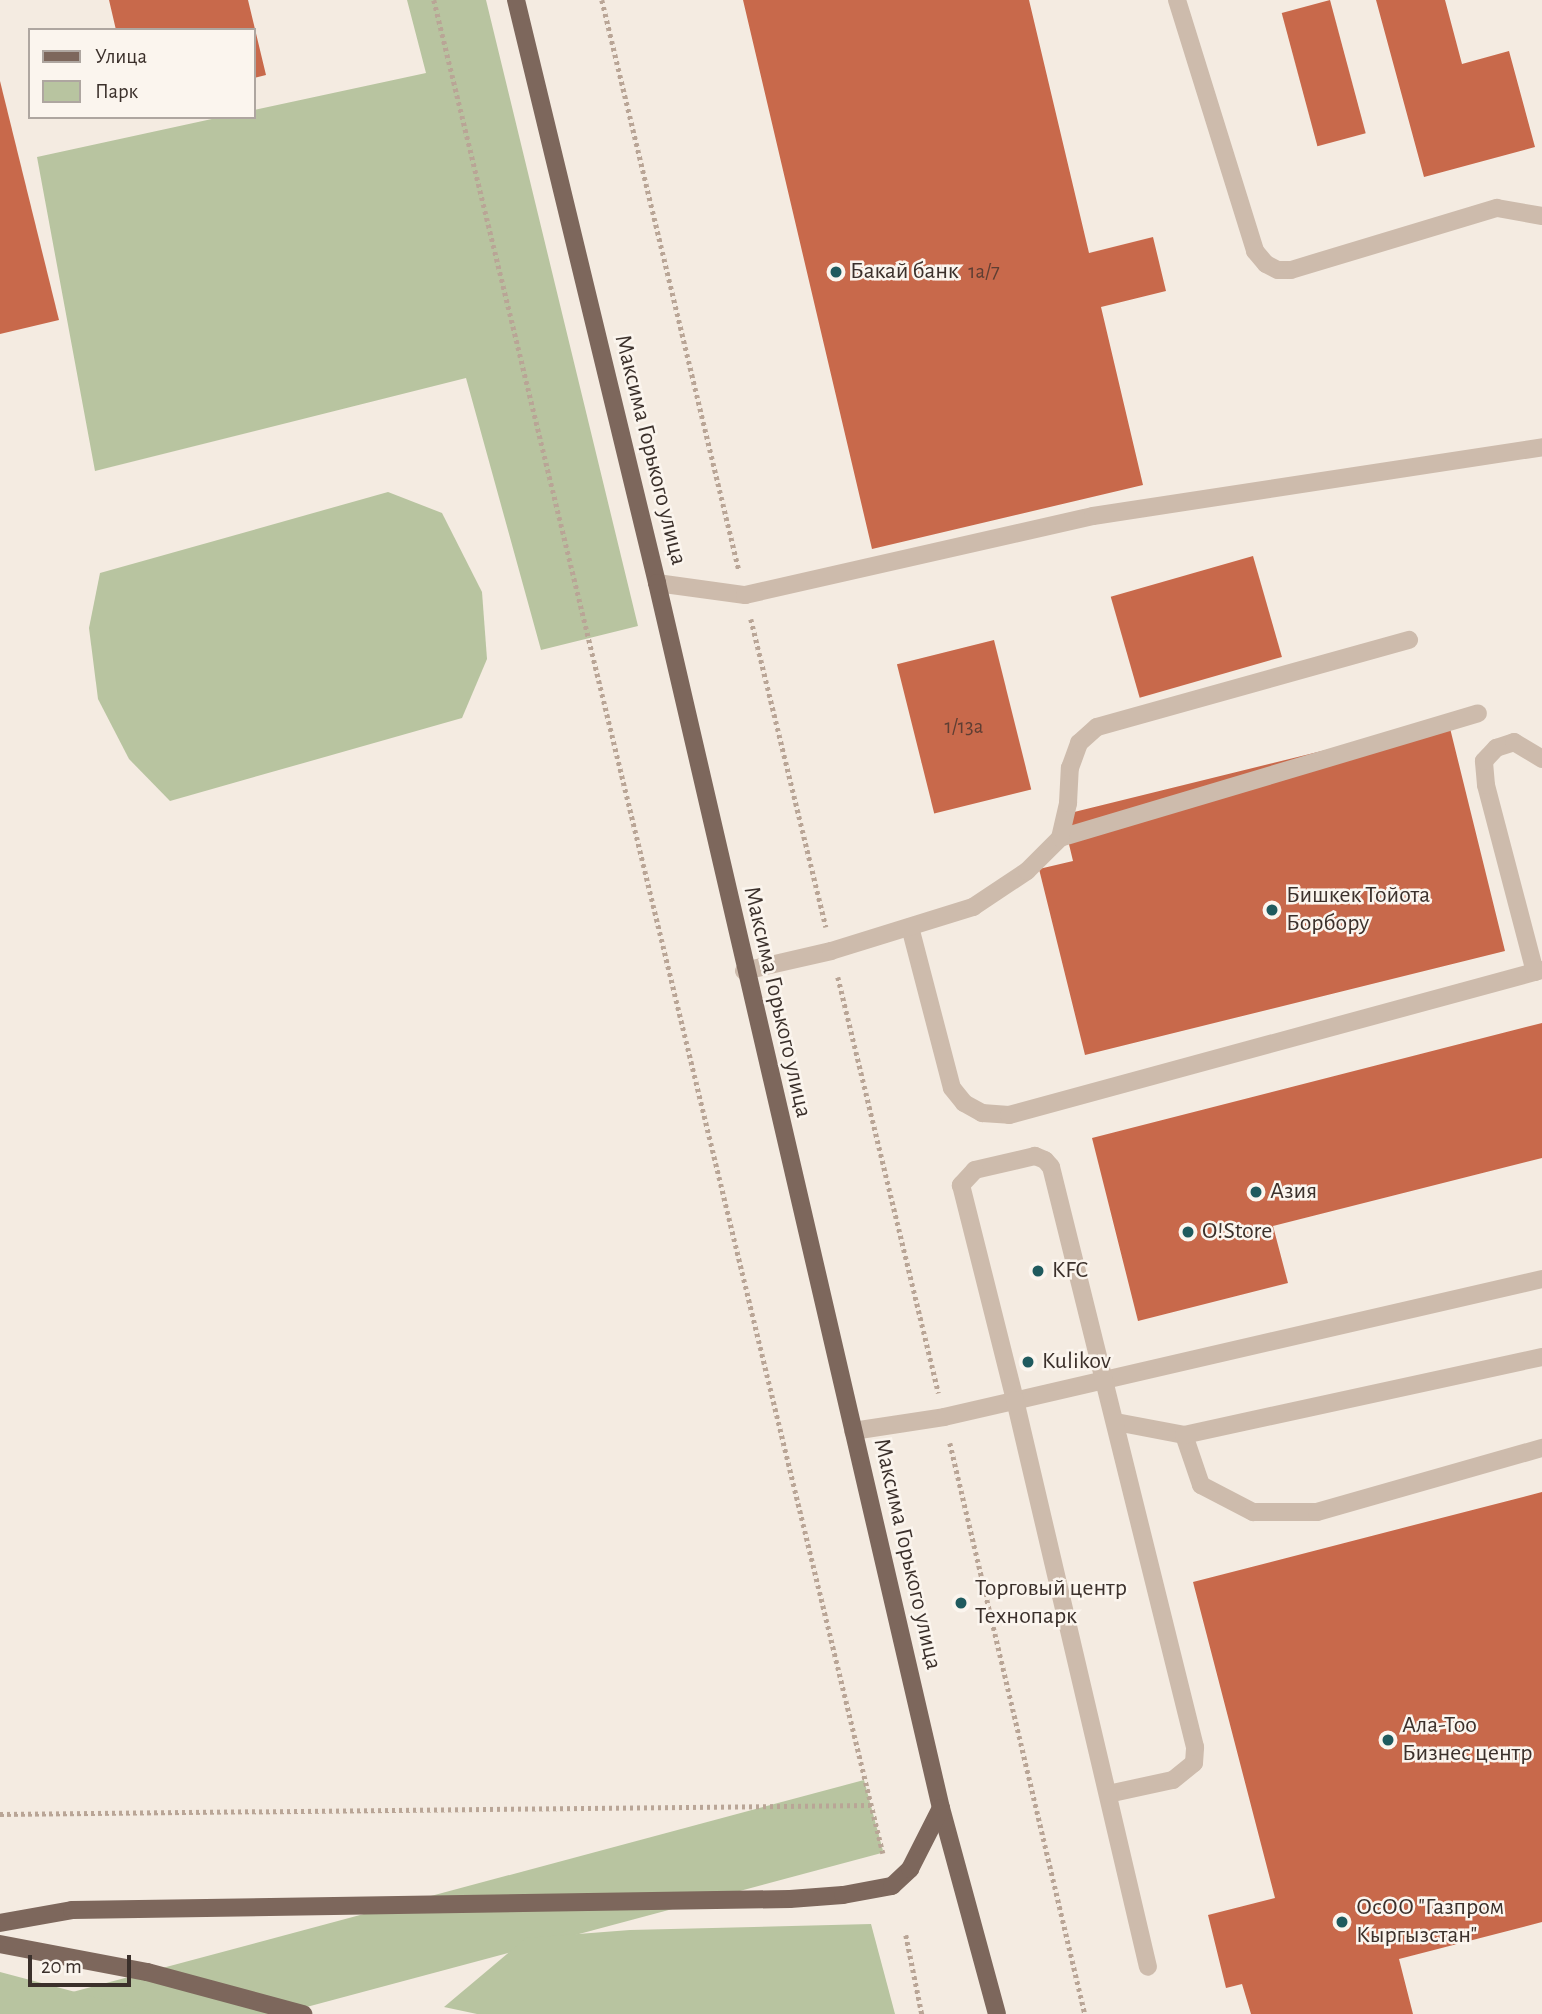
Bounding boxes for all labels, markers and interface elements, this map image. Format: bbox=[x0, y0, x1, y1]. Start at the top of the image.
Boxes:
legend bbox=[28, 28, 256, 119]
text: Улица bbox=[95, 46, 147, 67]
text: Парк bbox=[95, 81, 138, 102]
place label: Бакай банк bbox=[850, 258, 959, 286]
house number: 1а/7 bbox=[968, 259, 1000, 285]
marker: Бакай банк bbox=[828, 264, 844, 280]
street label: Максима Горького улица bbox=[607, 332, 693, 568]
house number: 1/13a bbox=[945, 714, 983, 740]
place label: Бишкек Тойота Борбору bbox=[1286, 882, 1430, 938]
street label: Максима Горького улица bbox=[736, 884, 818, 1120]
marker: Бишкек Тойота Борбору bbox=[1264, 902, 1280, 918]
place label: Азия bbox=[1270, 1178, 1317, 1206]
marker: Азия bbox=[1248, 1184, 1264, 1200]
place label: O!Store bbox=[1202, 1218, 1272, 1246]
marker: O!Store bbox=[1180, 1224, 1196, 1240]
place label: KFC bbox=[1052, 1257, 1088, 1285]
marker: KFC bbox=[1030, 1263, 1046, 1279]
place label: Kulikov bbox=[1042, 1348, 1111, 1376]
marker: Kulikov bbox=[1020, 1354, 1036, 1370]
street label: Максима Горького улица bbox=[866, 1436, 948, 1672]
place label: Торговый центр Технопарк bbox=[975, 1575, 1127, 1631]
marker: Торговый центр Технопарк bbox=[953, 1595, 969, 1611]
place label: Ала-Тоо Бизнес центр bbox=[1402, 1712, 1532, 1768]
marker: Ала-Тоо Бизнес центр bbox=[1380, 1732, 1396, 1748]
place label: ОсОО "Газпром Кыргызстан" bbox=[1356, 1894, 1504, 1950]
marker: ОсОО "Газпром Кыргызстан" bbox=[1334, 1914, 1350, 1930]
scale bar bbox=[32, 1940, 135, 1984]
text: 20 m bbox=[41, 1956, 82, 1977]

